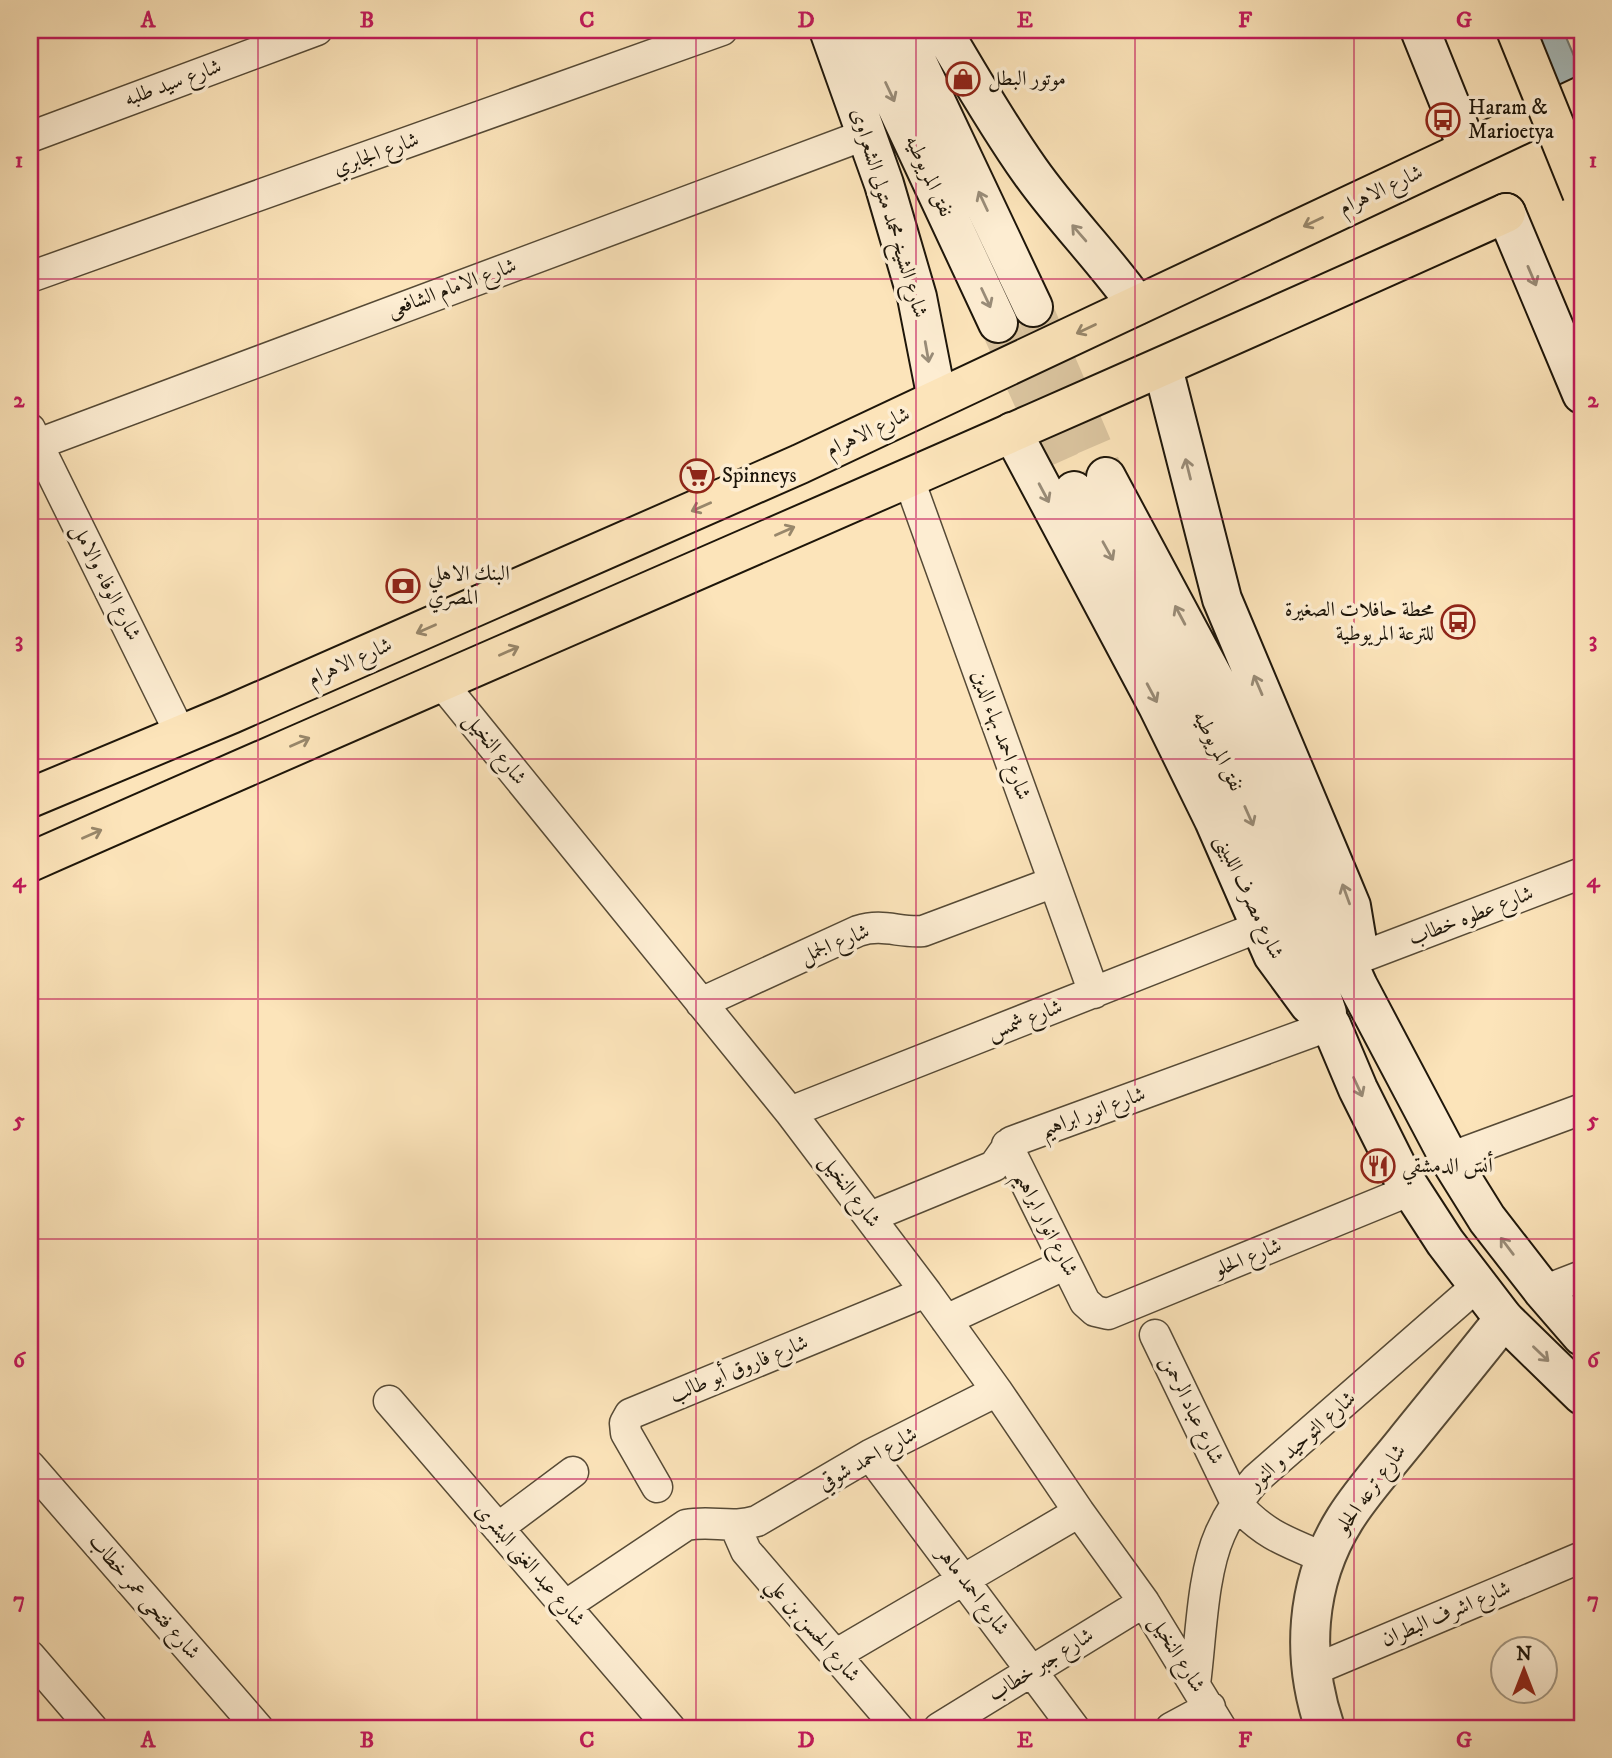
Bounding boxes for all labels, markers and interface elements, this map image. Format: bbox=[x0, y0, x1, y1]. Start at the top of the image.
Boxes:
text: A bbox=[140, 6, 157, 35]
text: B bbox=[360, 6, 374, 35]
text: C bbox=[579, 6, 595, 35]
text: D bbox=[797, 6, 815, 35]
text: E bbox=[1017, 6, 1033, 35]
text: F bbox=[1238, 6, 1253, 35]
text: G bbox=[1456, 6, 1472, 35]
street label: شارع سيد طلبه bbox=[121, 53, 227, 116]
shop icon: موتور البطل bbox=[944, 60, 982, 98]
place label: موتور البطل bbox=[988, 66, 1066, 93]
one-way arrow bbox=[884, 81, 897, 102]
place label: Haram & Marioetya bbox=[1468, 95, 1554, 145]
bus stop icon: Haram & Marioetya bbox=[1424, 101, 1462, 139]
street label: شارع الشيخ محمد متولى الشعراوى bbox=[840, 105, 933, 323]
street label: شارع الجابري bbox=[329, 126, 424, 185]
street label: نفق المريوطيه bbox=[899, 131, 959, 221]
text: 1 bbox=[15, 146, 23, 175]
text: 1 bbox=[1589, 146, 1597, 175]
street label: شارع الاهرام bbox=[1335, 159, 1429, 224]
one-way arrow bbox=[975, 191, 989, 212]
one-way arrow bbox=[1303, 216, 1324, 229]
one-way arrow bbox=[1071, 224, 1087, 242]
street label: شارع الامام الشافعى bbox=[384, 253, 522, 327]
one-way arrow bbox=[1526, 265, 1539, 286]
one-way arrow bbox=[980, 286, 993, 308]
one-way arrow bbox=[1075, 323, 1097, 336]
one-way arrow bbox=[921, 341, 934, 363]
text: 2 bbox=[13, 386, 25, 415]
text: 2 bbox=[1587, 386, 1599, 415]
street label: شارع الاهرام bbox=[822, 401, 916, 466]
supermarket icon: Spinneys bbox=[678, 457, 716, 495]
one-way arrow bbox=[1181, 458, 1194, 481]
place label: Spinneys bbox=[722, 463, 797, 489]
one-way arrow bbox=[1038, 482, 1052, 502]
one-way arrow bbox=[691, 501, 713, 514]
street label: شارع الوفاء والامل bbox=[62, 519, 147, 647]
one-way arrow bbox=[773, 524, 795, 537]
one-way arrow bbox=[1101, 540, 1115, 560]
place label: البنك الاهلي المصري bbox=[428, 561, 510, 613]
bank icon: البنك الاهلي المصري bbox=[384, 567, 422, 605]
place label: محطة حافلات الصغيرة للترعة المريوطية bbox=[1285, 597, 1434, 647]
bus stop icon: محطة حافلات الصغيرة للترعة المريوطية bbox=[1439, 603, 1477, 641]
one-way arrow bbox=[1173, 605, 1186, 626]
one-way arrow bbox=[416, 623, 437, 636]
text: 3 bbox=[15, 626, 23, 655]
text: 3 bbox=[1589, 626, 1597, 655]
street label: شارع الاهرام bbox=[304, 632, 398, 696]
one-way arrow bbox=[498, 644, 519, 657]
street label: شارع احمد بهاء الدين bbox=[962, 667, 1037, 805]
one-way arrow bbox=[1250, 675, 1263, 696]
one-way arrow bbox=[1145, 682, 1159, 703]
street label: نفق المريوطيه bbox=[1187, 706, 1249, 796]
street label: شارع النخيل bbox=[455, 707, 532, 793]
one-way arrow bbox=[289, 735, 311, 748]
one-way arrow bbox=[1243, 805, 1256, 826]
one-way arrow bbox=[81, 827, 102, 840]
street label: شارع مصرف اللبينى bbox=[1205, 830, 1289, 965]
text: 4 bbox=[12, 866, 27, 895]
text: 4 bbox=[1586, 866, 1601, 895]
street label: شارع عطوه خطاب bbox=[1405, 880, 1539, 955]
one-way arrow bbox=[1339, 884, 1351, 906]
street label: شارع الجمل bbox=[796, 918, 875, 973]
street label: شارع شمس bbox=[984, 994, 1068, 1050]
one-way arrow bbox=[1352, 1076, 1365, 1098]
street label: شارع انور ابراهيم bbox=[1037, 1081, 1152, 1150]
text: 5 bbox=[12, 1106, 25, 1135]
text: 5 bbox=[1586, 1106, 1599, 1135]
restaurant icon: أنس الدمشقي bbox=[1359, 1147, 1397, 1185]
street label: شارع النخيل bbox=[811, 1149, 886, 1235]
place label: أنس الدمشقي bbox=[1402, 1150, 1493, 1185]
street label: شارع انوار ابراهيم bbox=[1002, 1167, 1084, 1284]
street label: شارع الحلو bbox=[1208, 1233, 1287, 1288]
one-way arrow bbox=[1500, 1237, 1515, 1255]
street label: شارع فاروق أبو طالب bbox=[665, 1327, 814, 1412]
text: 6 bbox=[13, 1346, 27, 1375]
one-way arrow bbox=[1532, 1346, 1549, 1363]
text: 6 bbox=[1587, 1346, 1601, 1375]
street label: شارع عباد الرحمن bbox=[1151, 1351, 1230, 1471]
street label: شارع التوحيد و النور bbox=[1241, 1386, 1364, 1501]
street label: شارع احمد شوقي bbox=[814, 1421, 924, 1500]
street label: شارع ترعه الحلو bbox=[1329, 1439, 1415, 1543]
street label: شارع عبد الغنى البشرى bbox=[466, 1498, 591, 1635]
street label: شارع فتحى عمر خطاب bbox=[79, 1529, 206, 1668]
street label: شارع احمد ماهر bbox=[927, 1540, 1015, 1643]
street label: شارع الحسن بن علي bbox=[756, 1572, 866, 1692]
street label: شارع اشرف البطران bbox=[1377, 1575, 1516, 1657]
text: 7 bbox=[13, 1586, 25, 1615]
text: 7 bbox=[1587, 1586, 1599, 1615]
street label: شارع النخيل bbox=[1140, 1611, 1211, 1699]
street label: شارع جبر خطاب bbox=[984, 1622, 1101, 1711]
north arrow bbox=[1490, 1636, 1560, 1706]
text: N bbox=[1516, 1643, 1532, 1666]
text: A bbox=[140, 1726, 157, 1755]
text: B bbox=[360, 1726, 374, 1755]
text: C bbox=[579, 1726, 595, 1755]
text: D bbox=[797, 1726, 815, 1755]
text: E bbox=[1017, 1726, 1033, 1755]
text: F bbox=[1238, 1726, 1253, 1755]
text: G bbox=[1456, 1726, 1472, 1755]

